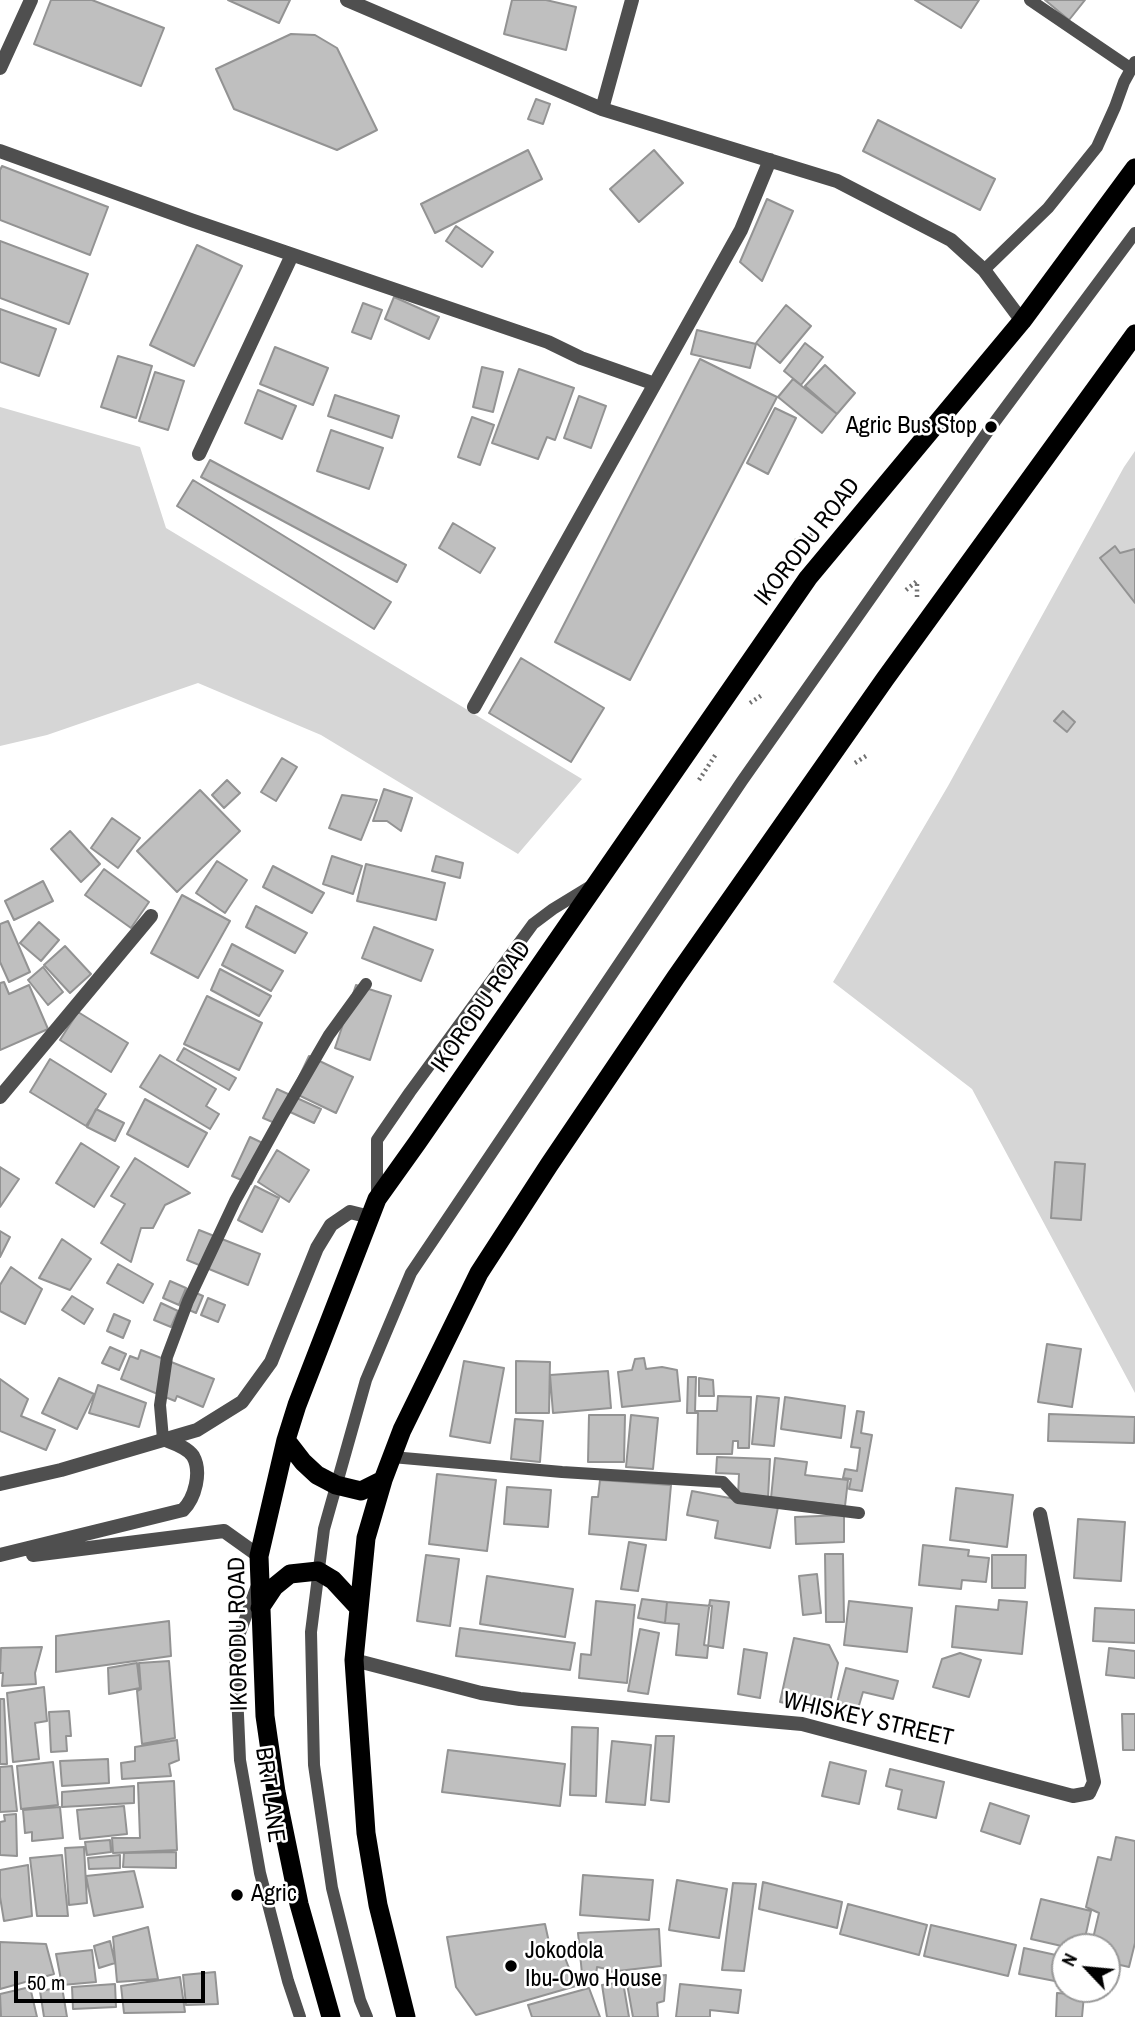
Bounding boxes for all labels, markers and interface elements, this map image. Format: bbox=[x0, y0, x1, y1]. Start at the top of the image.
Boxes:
place label: Agric Bus Stop bbox=[846, 413, 977, 441]
marker: Agric Bus Stop bbox=[983, 419, 999, 435]
street label: IKORODU ROAD bbox=[749, 472, 867, 612]
street label: IKORODU ROAD bbox=[426, 936, 538, 1078]
street label: IKORODU ROAD bbox=[223, 1557, 255, 1711]
street label: WHISKEY STREET bbox=[780, 1686, 956, 1754]
street label: BRT LANE bbox=[248, 1746, 290, 1844]
place label: Agric bbox=[251, 1881, 297, 1909]
marker: Agric bbox=[229, 1887, 245, 1903]
north arrow bbox=[1051, 1933, 1121, 2003]
place label: Jokodola Ibu-Owo House bbox=[525, 1938, 662, 1994]
text: N bbox=[1055, 1949, 1083, 1970]
scale bar bbox=[18, 1958, 208, 2002]
marker: Jokodola Ibu-Owo House bbox=[503, 1958, 519, 1974]
text: 50 m bbox=[27, 1968, 65, 1997]

